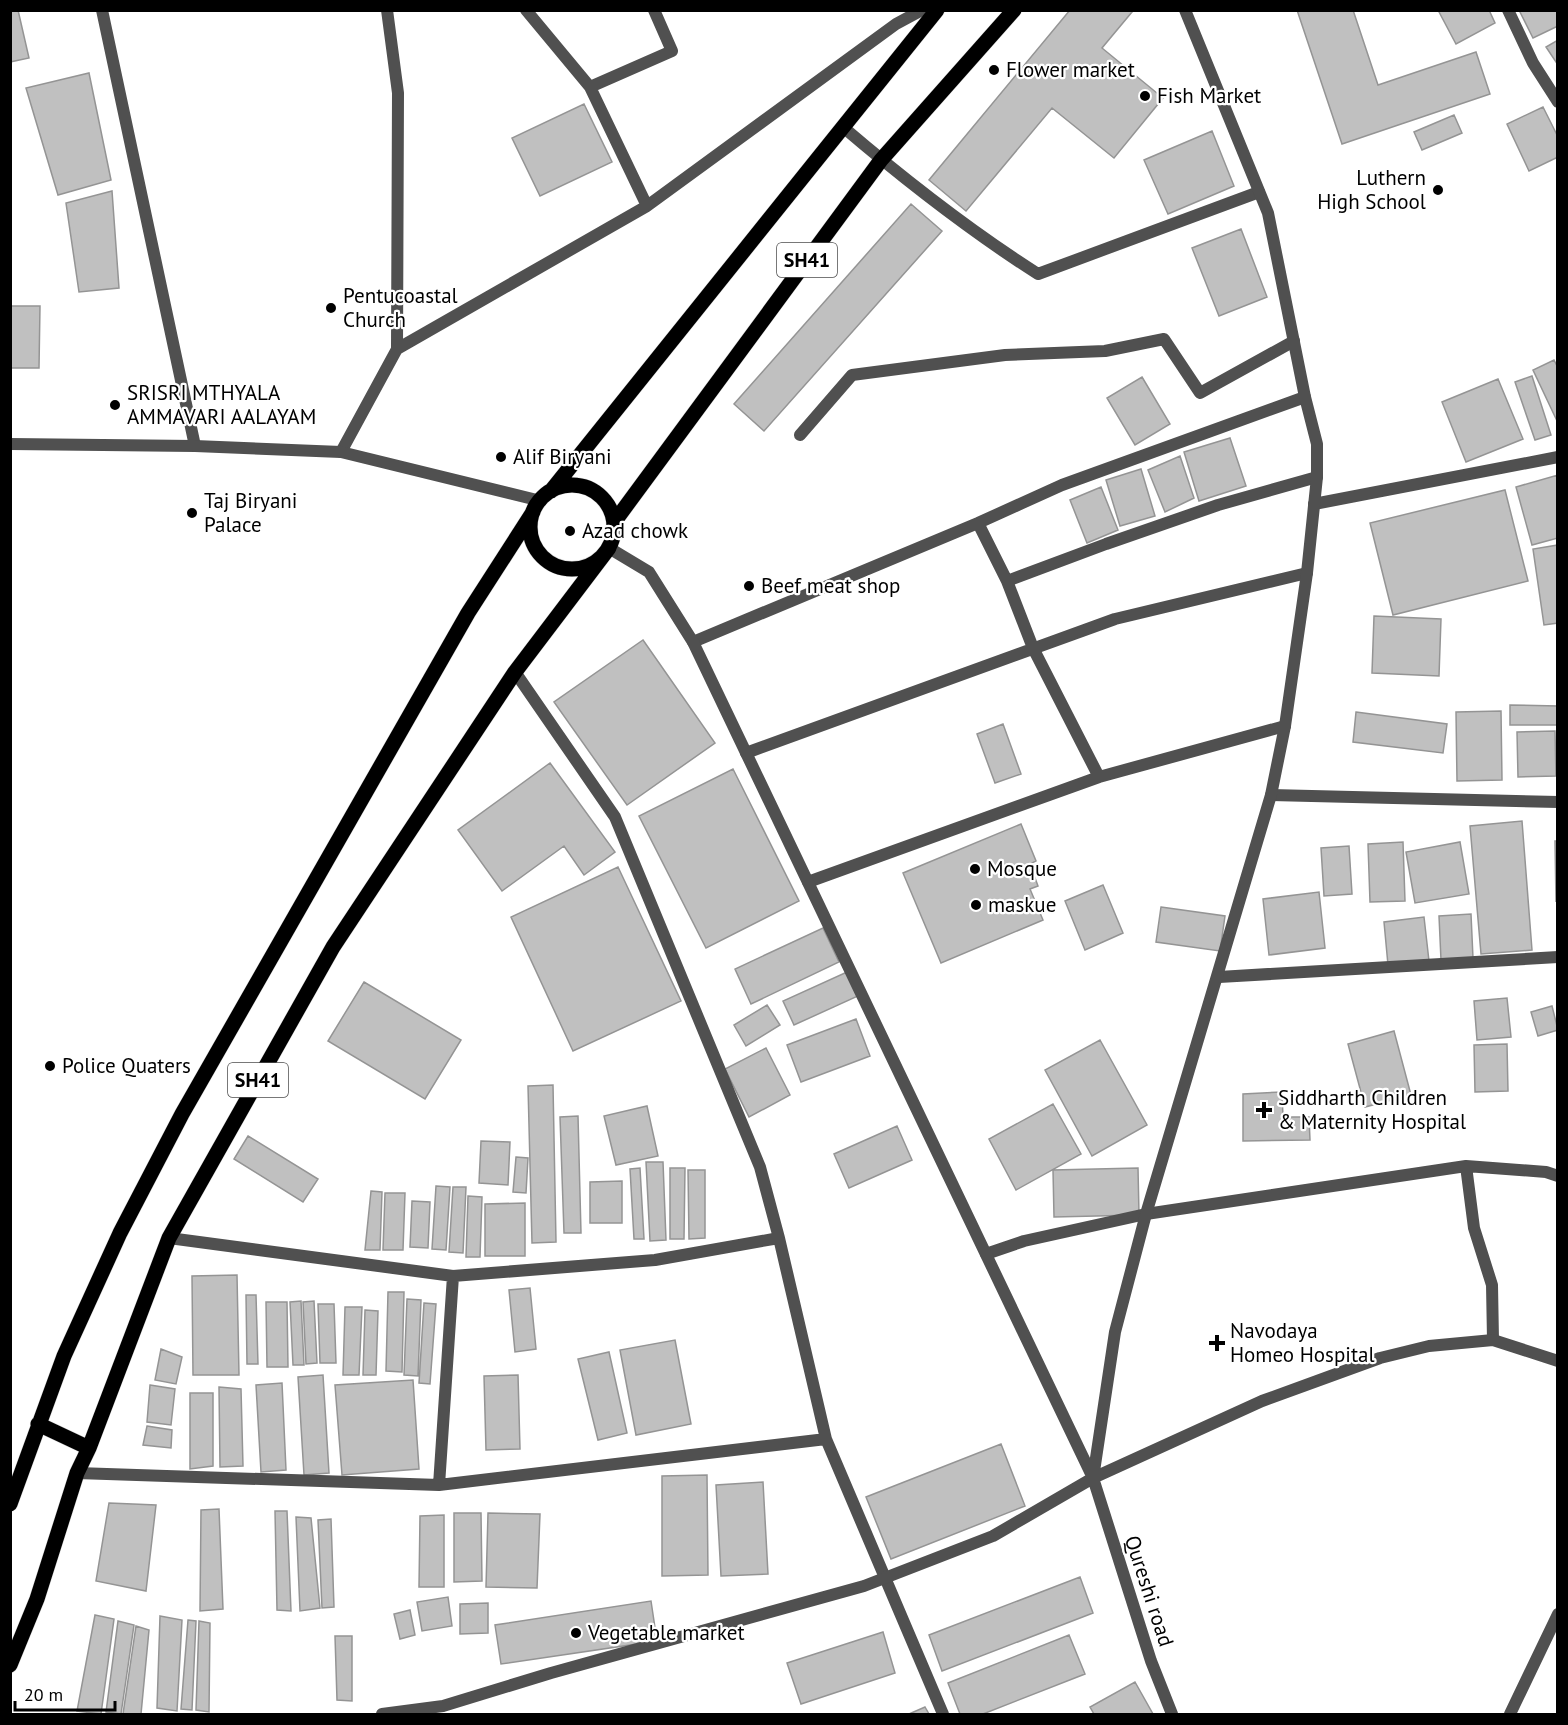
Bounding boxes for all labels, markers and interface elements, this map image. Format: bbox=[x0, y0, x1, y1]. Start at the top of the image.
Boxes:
place label: Flower market bbox=[1006, 56, 1135, 83]
marker: Flower market bbox=[987, 63, 1001, 77]
place label: Fish Market bbox=[1157, 82, 1261, 109]
marker: Fish Market bbox=[1138, 89, 1152, 103]
place label: Luthern High School bbox=[1317, 164, 1426, 215]
marker: Luthern High School bbox=[1431, 183, 1445, 197]
road number: SH41 bbox=[777, 243, 837, 277]
place label: Pentucoastal Church bbox=[343, 282, 458, 333]
marker: Pentucoastal Church bbox=[324, 301, 338, 315]
place label: SRISRI MTHYALA AMMAVARI AALAYAM bbox=[127, 379, 316, 430]
marker: SRISRI MTHYALA AMMAVARI AALAYAM bbox=[108, 398, 122, 412]
place label: Alif Biryani bbox=[513, 443, 612, 470]
marker: Alif Biryani bbox=[494, 450, 508, 464]
place label: Taj Biryani Palace bbox=[204, 487, 297, 538]
marker: Taj Biryani Palace bbox=[185, 506, 199, 520]
place label: Azad chowk bbox=[582, 517, 688, 544]
marker: Azad chowk bbox=[563, 524, 577, 538]
place label: Beef meat shop bbox=[761, 572, 900, 599]
marker: Beef meat shop bbox=[742, 579, 756, 593]
place label: Mosque bbox=[987, 855, 1057, 882]
marker: Mosque bbox=[968, 862, 982, 876]
place label: maskue bbox=[988, 891, 1056, 918]
marker: maskue bbox=[969, 898, 983, 912]
place label: Police Quaters bbox=[62, 1052, 191, 1079]
marker: Police Quaters bbox=[43, 1059, 57, 1073]
road number: SH41 bbox=[228, 1063, 288, 1097]
place label: Siddharth Children & Maternity Hospital bbox=[1278, 1084, 1466, 1135]
marker: Siddharth Children & Maternity Hospital bbox=[1255, 1101, 1273, 1119]
place label: Navodaya Homeo Hospital bbox=[1230, 1317, 1375, 1368]
marker: Navodaya Homeo Hospital bbox=[1208, 1334, 1226, 1352]
street label: Qureshi road bbox=[1119, 1532, 1180, 1650]
place label: Vegetable market bbox=[587, 1619, 745, 1646]
marker: Vegetable market bbox=[569, 1626, 583, 1640]
scale bar bbox=[15, 1674, 116, 1712]
text: 20 m bbox=[24, 1683, 63, 1706]

